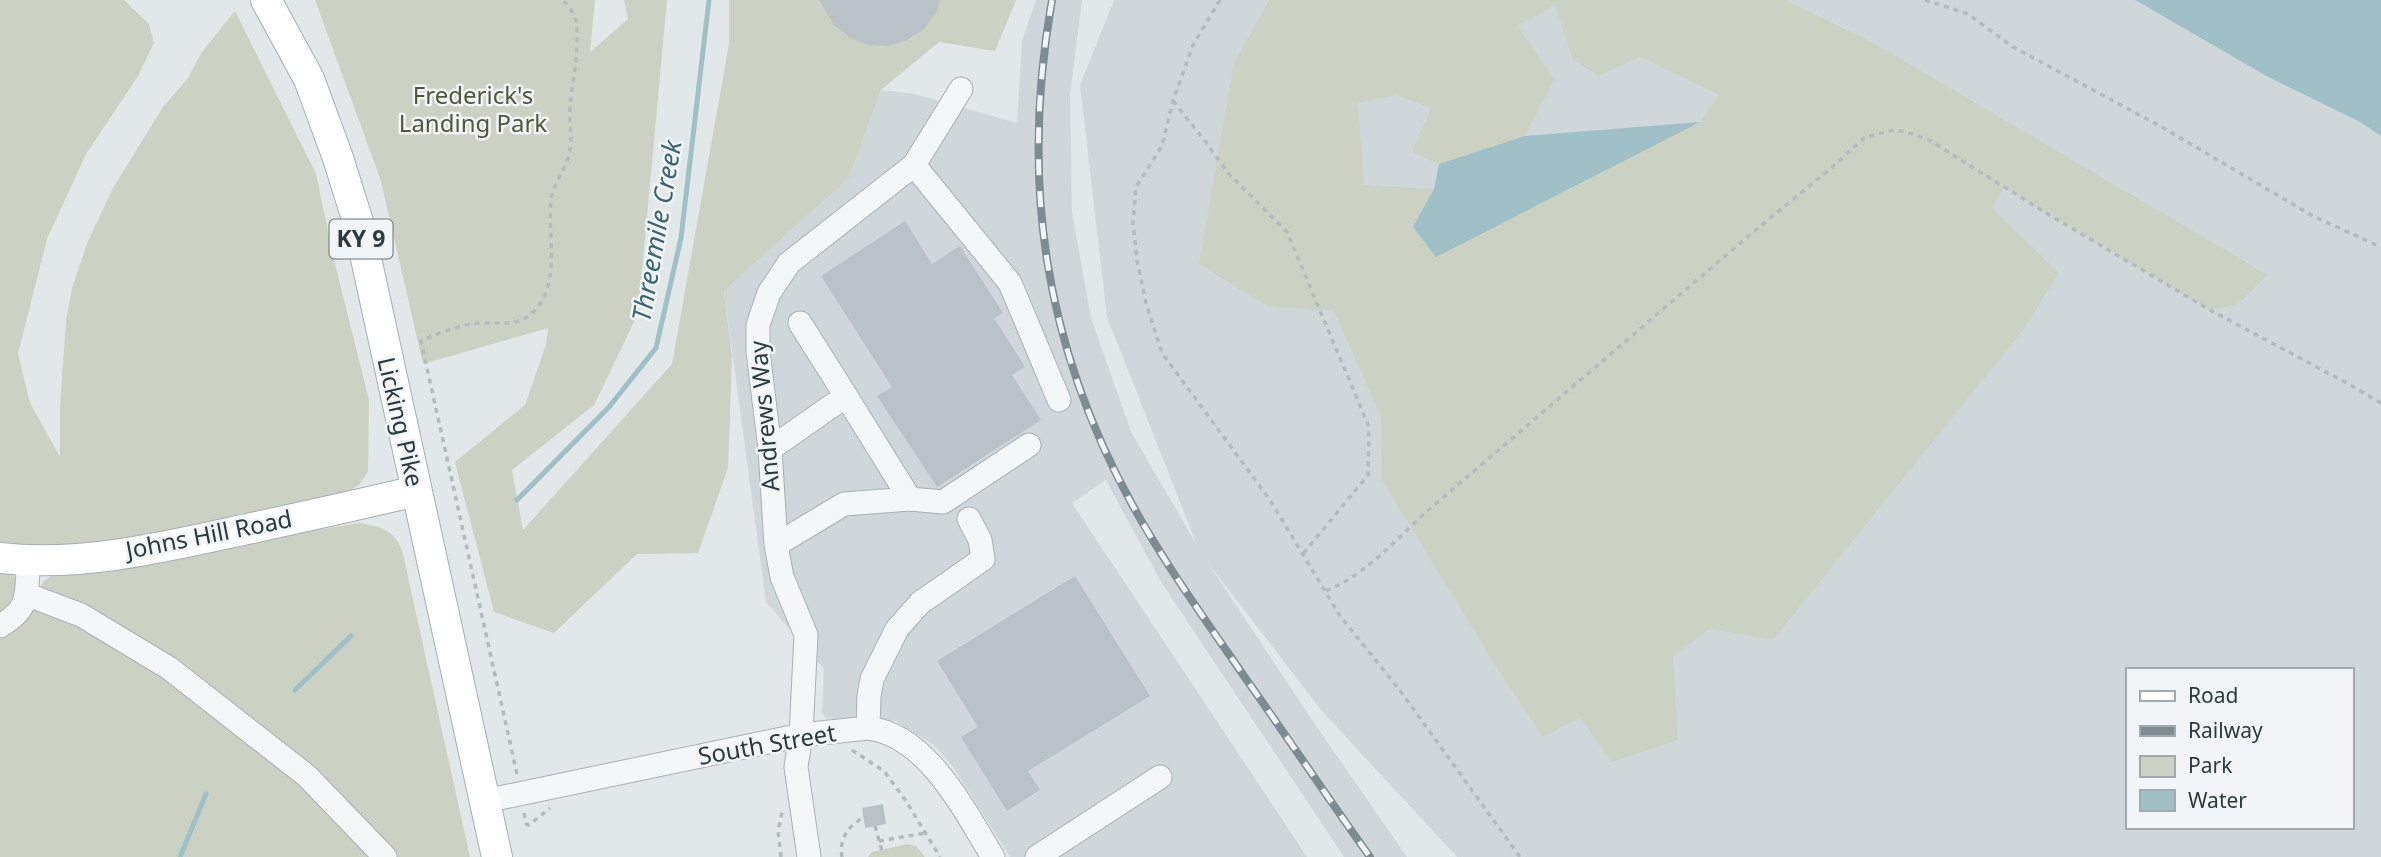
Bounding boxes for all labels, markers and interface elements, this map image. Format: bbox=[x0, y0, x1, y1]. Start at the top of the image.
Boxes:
park label: Frederick's Landing Park bbox=[399, 78, 547, 139]
water label: Threemile Creek bbox=[622, 136, 690, 324]
road number: KY 9 bbox=[330, 220, 392, 258]
street label: Andrews Way bbox=[740, 338, 787, 493]
street label: Licking Pike bbox=[371, 354, 432, 490]
street label: Johns Hill Road bbox=[121, 501, 295, 566]
legend bbox=[2126, 668, 2353, 829]
text: Road bbox=[2188, 681, 2238, 709]
street label: South Street bbox=[695, 715, 839, 772]
text: Railway bbox=[2188, 716, 2263, 744]
text: Park bbox=[2188, 751, 2233, 779]
text: Water bbox=[2188, 786, 2247, 814]

